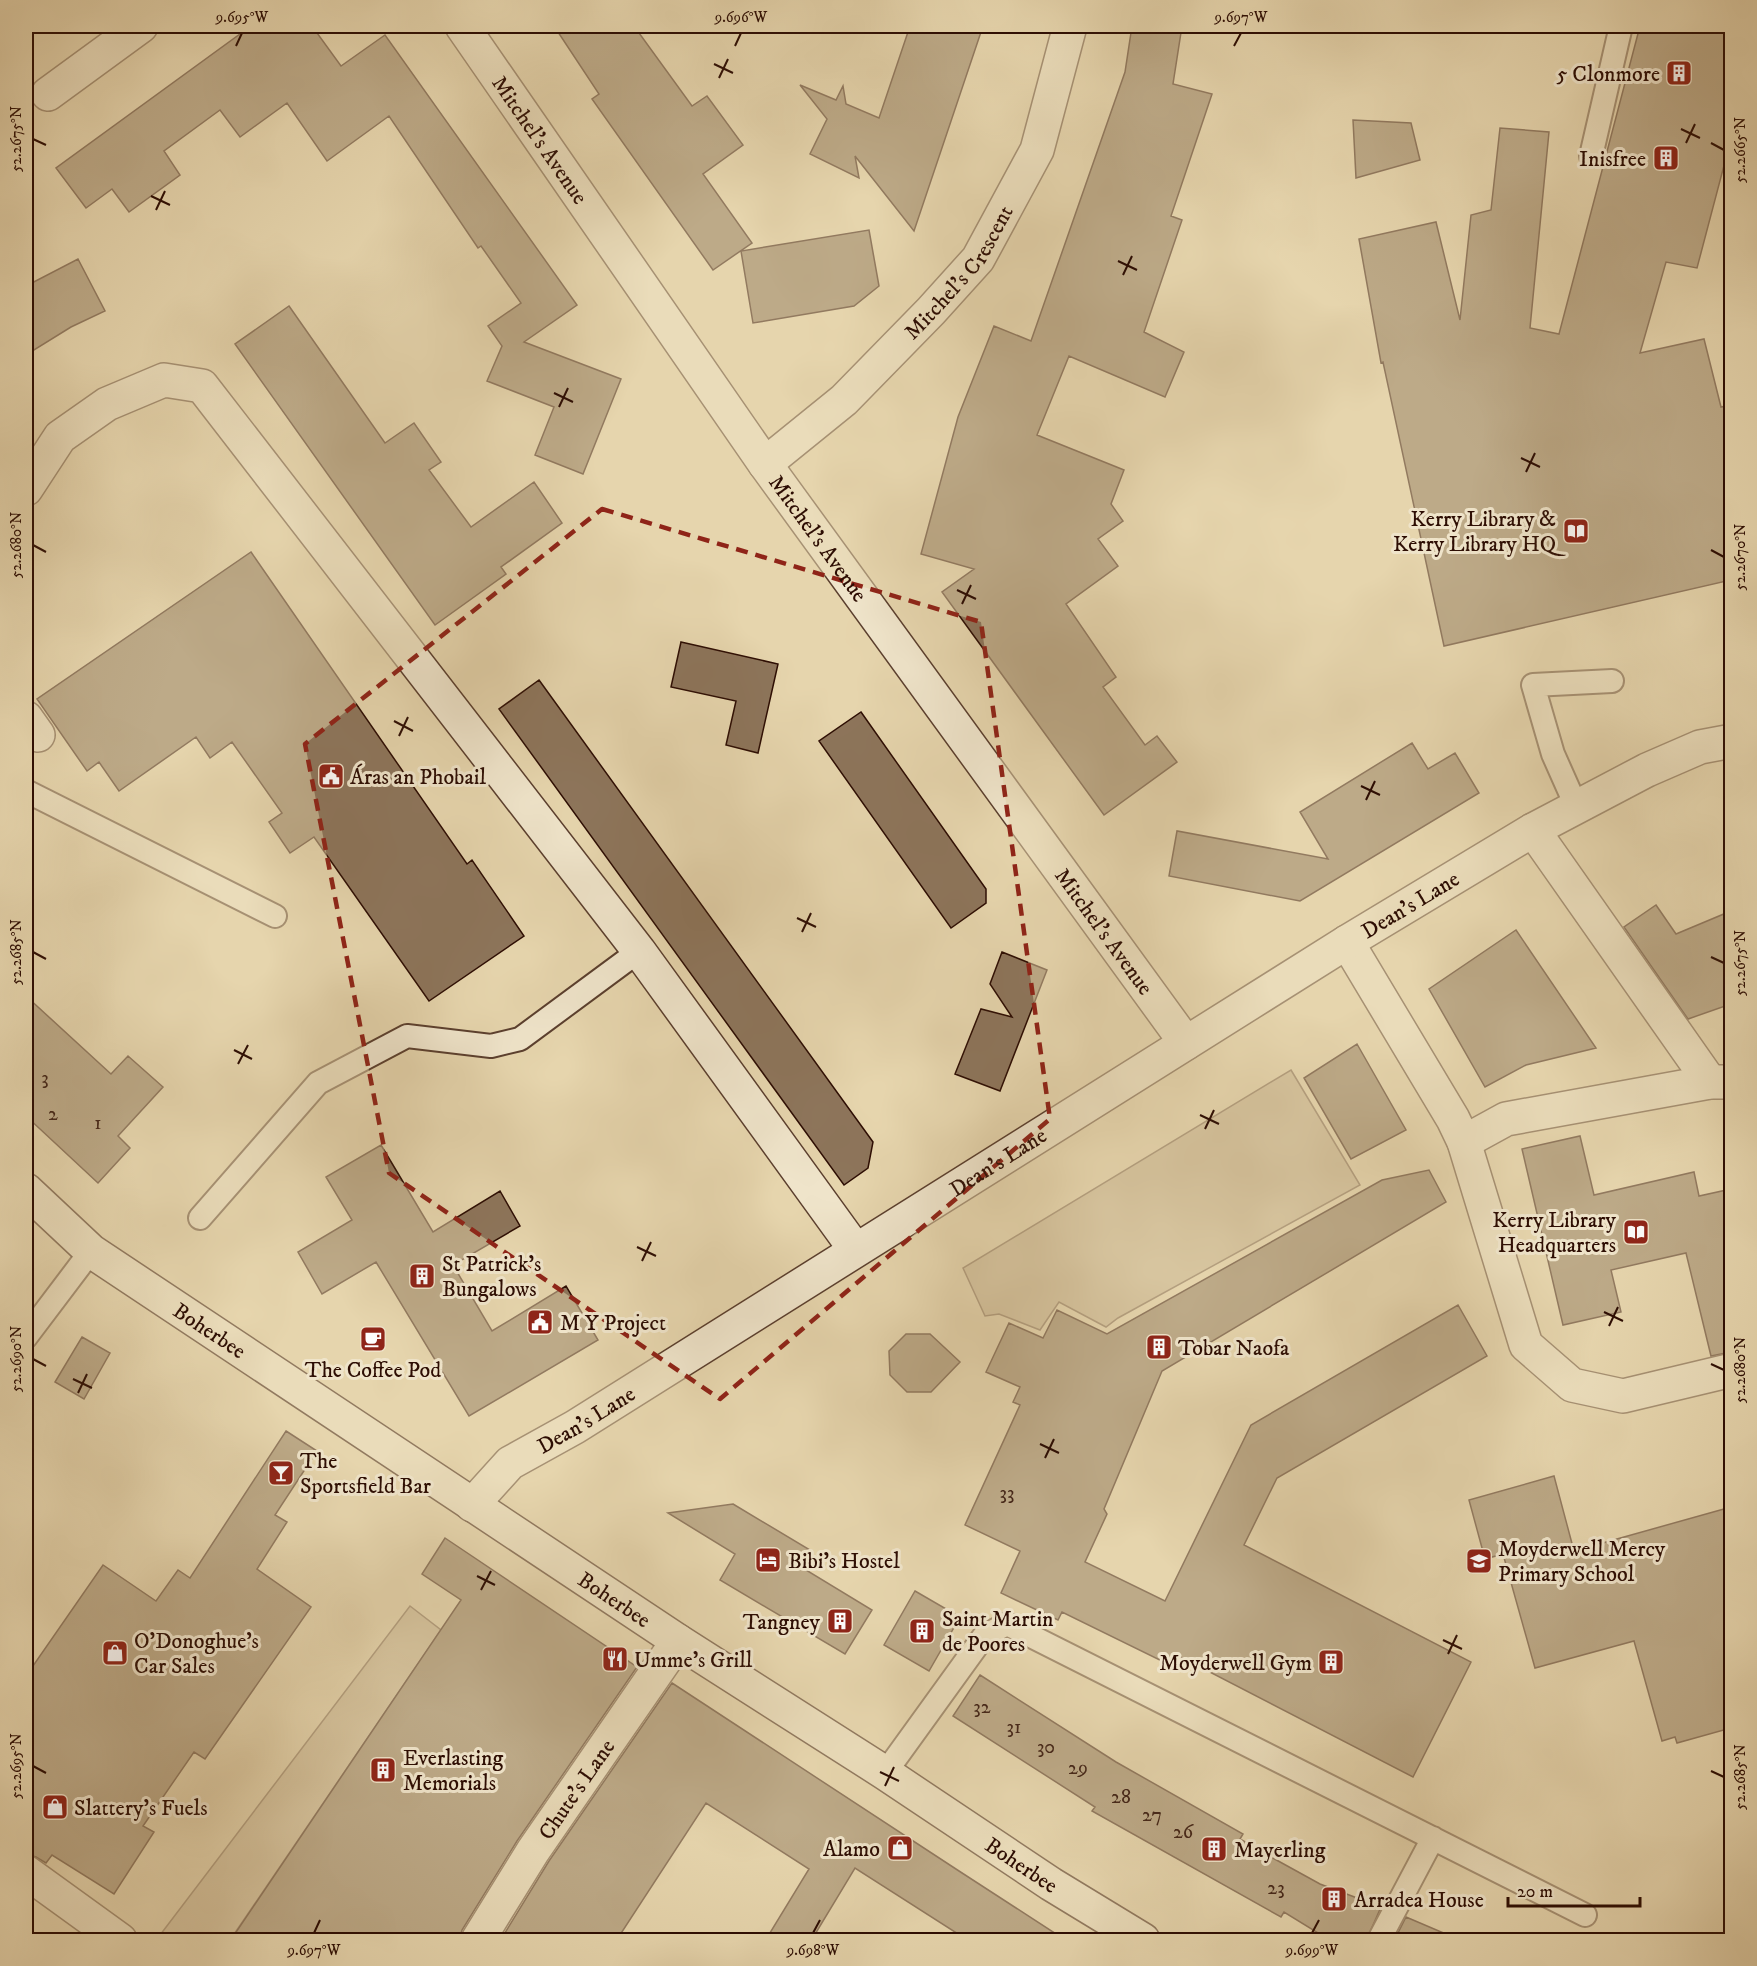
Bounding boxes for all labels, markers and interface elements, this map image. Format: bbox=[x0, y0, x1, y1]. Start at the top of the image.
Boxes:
text: 9.695°W bbox=[215, 8, 268, 27]
text: 9.696°W bbox=[714, 8, 768, 27]
text: 9.697°W bbox=[1214, 8, 1268, 27]
building icon: 5 Clonmore bbox=[1664, 58, 1694, 88]
place label: 5 Clonmore bbox=[1557, 61, 1660, 88]
street label: Mitchel's Avenue bbox=[485, 71, 593, 210]
text: 52.2675°N bbox=[7, 106, 26, 172]
text: 52.2665°N bbox=[1731, 117, 1750, 183]
building icon: Inisfree bbox=[1651, 143, 1681, 173]
place label: Inisfree bbox=[1579, 146, 1646, 173]
street label: Mitchel's Crescent bbox=[899, 201, 1019, 346]
street label: Mitchel's Avenue bbox=[762, 470, 873, 608]
place label: Kerry Library & Kerry Library HQ bbox=[1393, 506, 1566, 558]
text: 52.2680°N bbox=[7, 512, 26, 578]
library icon: Kerry Library & Kerry Library HQ bbox=[1561, 516, 1591, 546]
text: 52.2670°N bbox=[1731, 524, 1750, 590]
public building icon: Áras an Phobail bbox=[316, 761, 346, 791]
place label: Áras an Phobail bbox=[350, 763, 486, 791]
street label: Mitchel's Avenue bbox=[1048, 863, 1158, 1001]
street label: Dean's Lane bbox=[1357, 866, 1464, 945]
text: 52.2685°N bbox=[7, 919, 26, 985]
text: 52.2675°N bbox=[1731, 930, 1750, 996]
house number: 3 bbox=[41, 1066, 49, 1091]
house number: 2 bbox=[48, 1102, 58, 1127]
house number: 1 bbox=[94, 1111, 102, 1136]
street label: Dean's Lane bbox=[945, 1122, 1052, 1203]
place label: Kerry Library Headquarters bbox=[1492, 1207, 1617, 1259]
library icon: Kerry Library Headquarters bbox=[1621, 1217, 1651, 1247]
place label: St Patrick's Bungalows bbox=[442, 1251, 541, 1303]
building icon: St Patrick's Bungalows bbox=[407, 1261, 437, 1291]
street label: Boherbee bbox=[168, 1297, 251, 1365]
public building icon: M Y Project bbox=[525, 1307, 555, 1337]
place label: M Y Project bbox=[560, 1310, 666, 1337]
cafe icon: The Coffee Pod bbox=[358, 1324, 388, 1354]
text: 52.2690°N bbox=[7, 1326, 26, 1392]
building icon: Tobar Naofa bbox=[1144, 1332, 1174, 1362]
place label: Tobar Naofa bbox=[1178, 1335, 1290, 1362]
text: 52.2680°N bbox=[1731, 1337, 1750, 1403]
place label: The Coffee Pod bbox=[305, 1357, 441, 1384]
street label: Dean's Lane bbox=[533, 1381, 640, 1460]
place label: The Sportsfield Bar bbox=[300, 1448, 432, 1500]
bar icon: The Sportsfield Bar bbox=[266, 1458, 296, 1488]
house number: 33 bbox=[1000, 1481, 1014, 1506]
place label: Moyderwell Mercy Primary School bbox=[1498, 1536, 1666, 1588]
hotel icon: Bibi's Hostel bbox=[753, 1545, 783, 1575]
school or university icon: Moyderwell Mercy Primary School bbox=[1464, 1546, 1494, 1576]
place label: Bibi's Hostel bbox=[788, 1548, 900, 1575]
street label: Boherbee bbox=[572, 1566, 656, 1634]
building icon: Tangney bbox=[825, 1606, 855, 1636]
place label: Saint Martin de Poores bbox=[942, 1606, 1054, 1658]
place label: Tangney bbox=[743, 1609, 821, 1636]
building icon: Saint Martin de Poores bbox=[907, 1616, 937, 1646]
place label: O'Donoghue's Car Sales bbox=[134, 1628, 259, 1680]
shop icon: O'Donoghue's Car Sales bbox=[100, 1638, 130, 1668]
restaurant icon: Umme's Grill bbox=[600, 1644, 630, 1674]
place label: Umme's Grill bbox=[634, 1647, 753, 1674]
building icon: Moyderwell Gym bbox=[1316, 1647, 1346, 1677]
place label: Moyderwell Gym bbox=[1159, 1650, 1312, 1677]
house number: 32 bbox=[973, 1695, 991, 1720]
house number: 31 bbox=[1007, 1715, 1021, 1740]
text: 52.2695°N bbox=[7, 1733, 26, 1799]
street label: Chute's Lane bbox=[533, 1734, 621, 1845]
house number: 30 bbox=[1037, 1735, 1055, 1760]
text: 52.2685°N bbox=[1731, 1744, 1750, 1810]
place label: Everlasting Memorials bbox=[403, 1745, 503, 1797]
building icon: Everlasting Memorials bbox=[368, 1755, 398, 1785]
house number: 29 bbox=[1068, 1756, 1088, 1781]
house number: 28 bbox=[1111, 1785, 1131, 1810]
shop icon: Slattery's Fuels bbox=[40, 1792, 70, 1822]
place label: Slattery's Fuels bbox=[74, 1795, 208, 1822]
house number: 27 bbox=[1142, 1803, 1162, 1828]
house number: 26 bbox=[1173, 1820, 1194, 1845]
street label: Boherbee bbox=[979, 1832, 1062, 1900]
shop icon: Alamo bbox=[885, 1833, 915, 1863]
building icon: Mayerling bbox=[1199, 1834, 1229, 1864]
place label: Alamo bbox=[823, 1836, 880, 1863]
place label: Mayerling bbox=[1234, 1837, 1326, 1864]
scale bar bbox=[1508, 1870, 1640, 1908]
house number: 23 bbox=[1267, 1876, 1285, 1901]
text: 20 m bbox=[1517, 1881, 1553, 1903]
building icon: Arradea House bbox=[1319, 1884, 1349, 1914]
place label: Arradea House bbox=[1354, 1887, 1484, 1914]
text: 9.697°W bbox=[287, 1941, 341, 1960]
text: 9.698°W bbox=[786, 1941, 839, 1960]
text: 9.699°W bbox=[1285, 1941, 1338, 1960]

